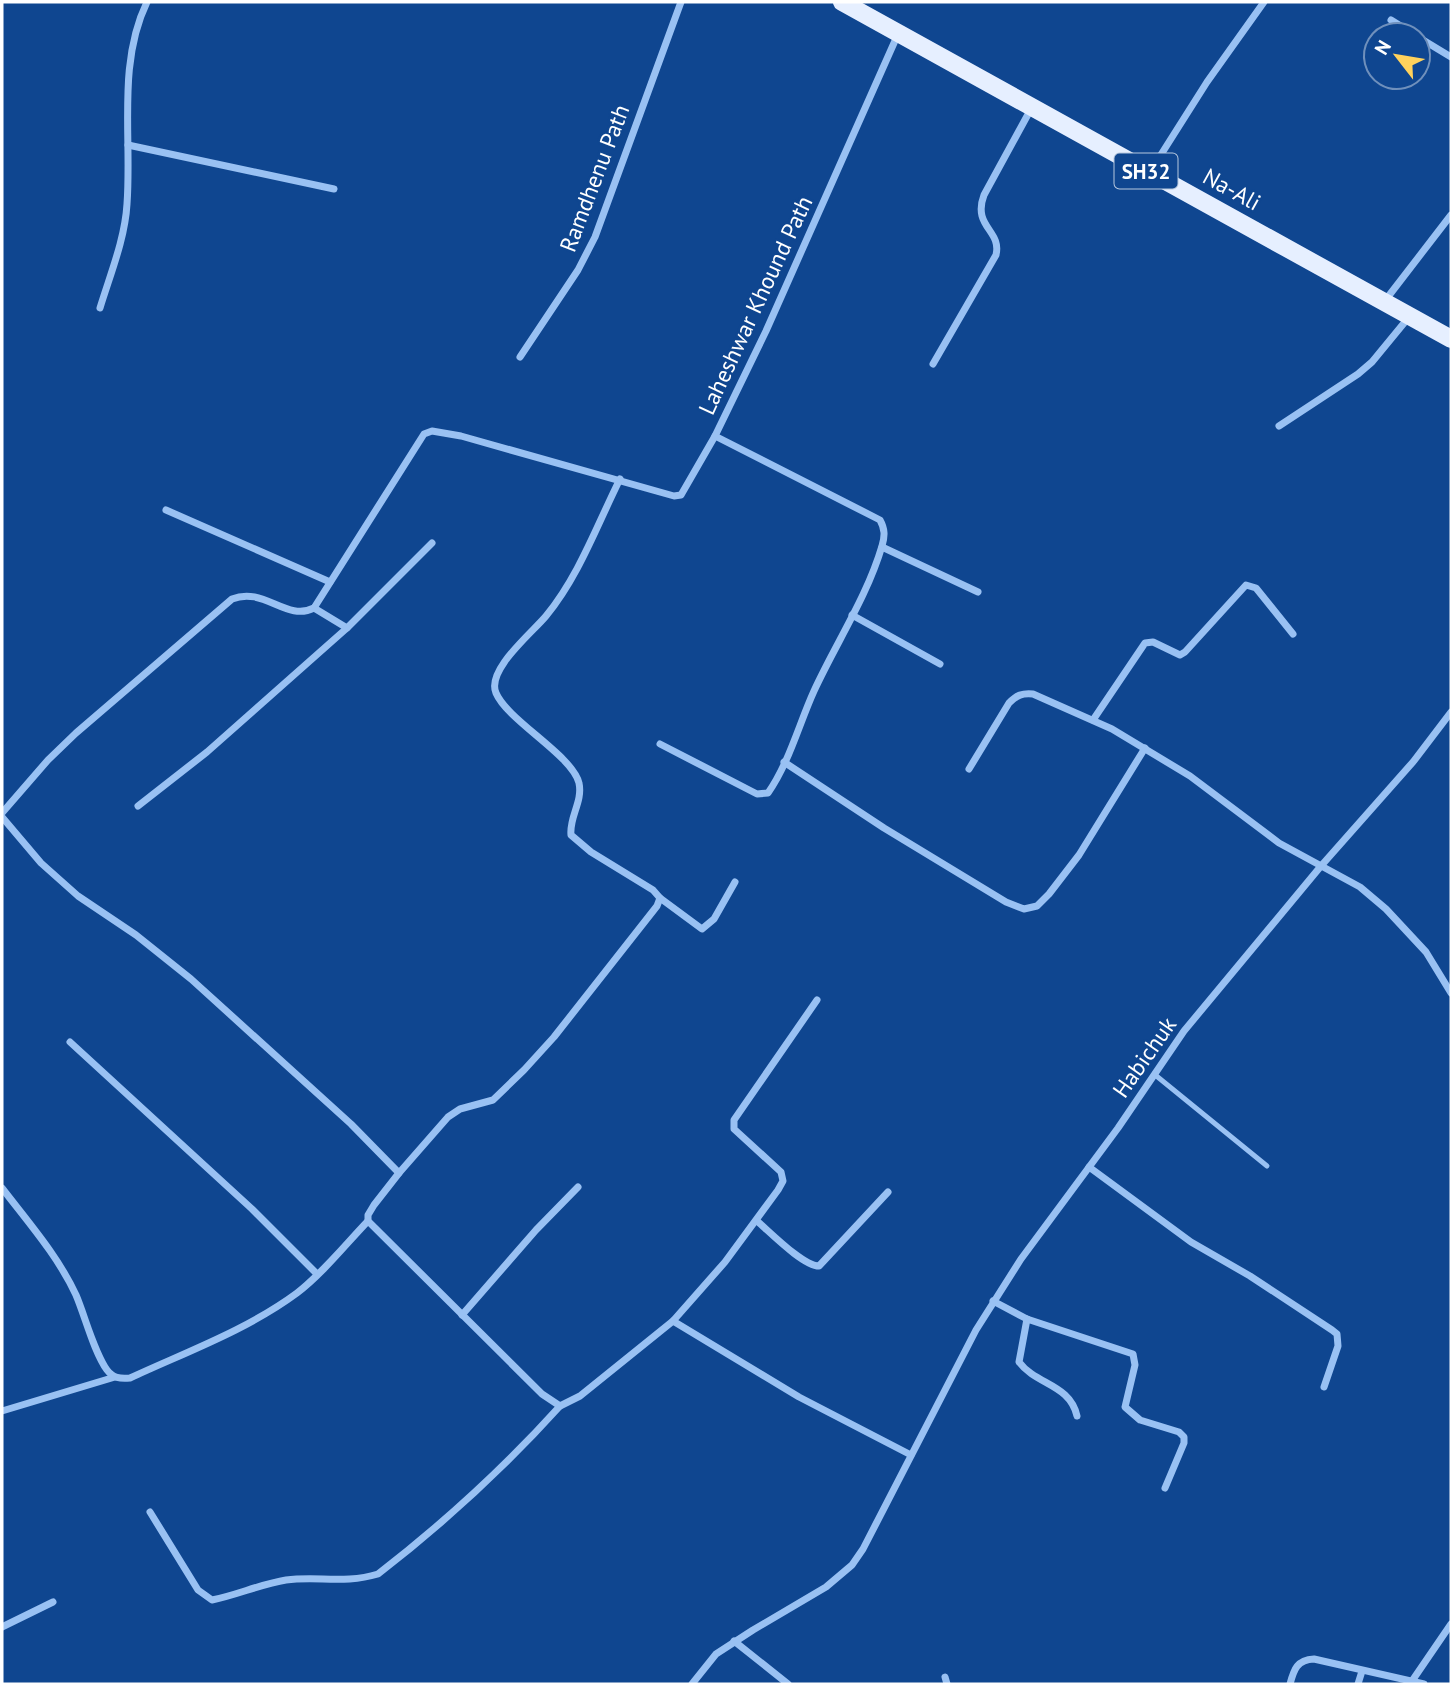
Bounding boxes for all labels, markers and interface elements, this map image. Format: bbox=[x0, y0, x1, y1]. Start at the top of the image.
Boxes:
north arrow bbox=[1362, 21, 1432, 91]
text: N bbox=[1369, 36, 1396, 59]
street label: Ramdhenu Path bbox=[553, 100, 635, 256]
road number: SH32 bbox=[1114, 154, 1178, 188]
street label: Na-Ali bbox=[1198, 161, 1266, 217]
street label: Laheshwar Khound Path bbox=[692, 191, 818, 419]
street label: Habichuk bbox=[1106, 1011, 1182, 1103]

